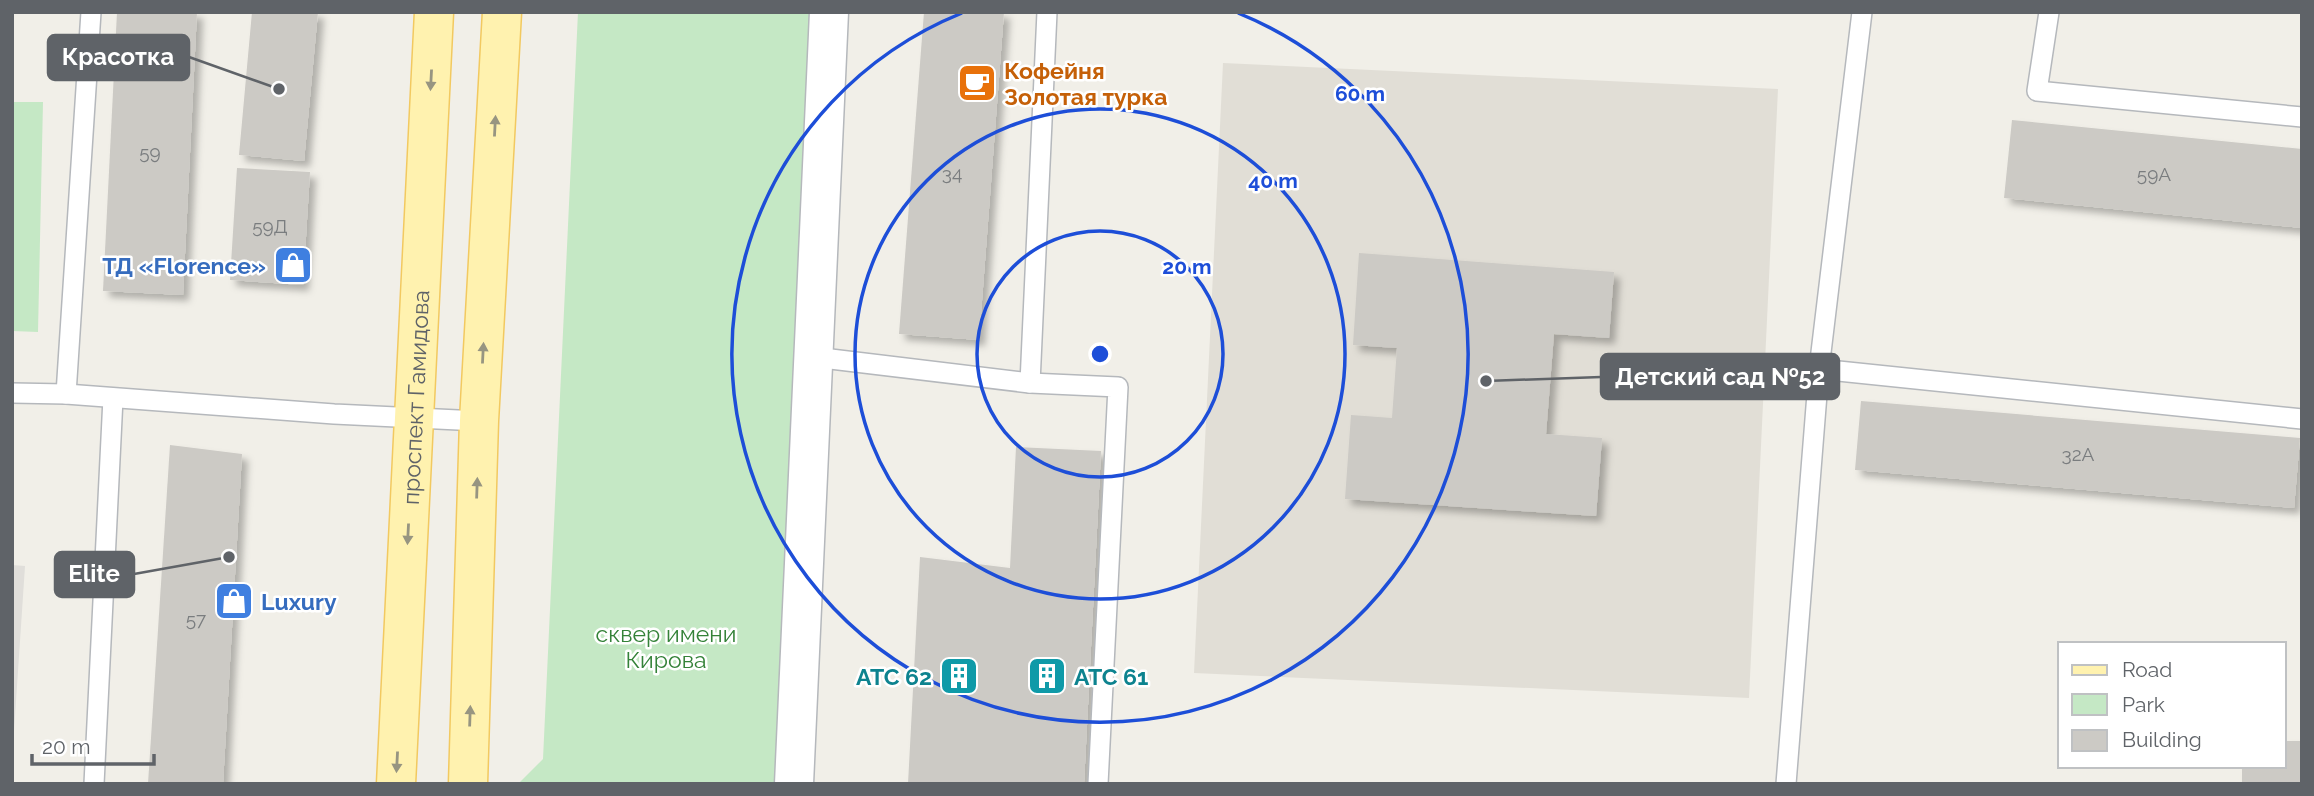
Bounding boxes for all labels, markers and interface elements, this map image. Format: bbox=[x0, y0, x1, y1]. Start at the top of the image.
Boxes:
callout: Красотка bbox=[48, 35, 189, 80]
text: Красотка bbox=[62, 42, 175, 71]
place label: Кофейня Золотая турка bbox=[1004, 57, 1167, 110]
cafe icon: Кофейня Золотая турка bbox=[956, 62, 998, 104]
one-way arrow bbox=[425, 70, 436, 92]
text: 60 m bbox=[1335, 81, 1385, 106]
one-way arrow bbox=[490, 115, 501, 137]
house number: 59 bbox=[139, 141, 161, 163]
house number: 34 bbox=[942, 162, 962, 184]
house number: 59А bbox=[2137, 163, 2171, 185]
text: 40 m bbox=[1248, 168, 1298, 193]
house number: 59Д bbox=[252, 215, 288, 237]
shop icon: ТД «Florence» bbox=[272, 244, 314, 286]
place label: ТД «Florence» bbox=[102, 252, 266, 279]
text: 20 m bbox=[1162, 254, 1212, 279]
street label: проспект Гамидова bbox=[396, 289, 434, 506]
one-way arrow bbox=[477, 342, 488, 364]
centre of rings bbox=[1088, 342, 1112, 366]
callout: Детский сад №52 bbox=[1601, 354, 1839, 399]
text: Детский сад №52 bbox=[1615, 362, 1825, 391]
house number: 32А bbox=[2062, 443, 2095, 465]
one-way arrow bbox=[471, 477, 482, 499]
one-way arrow bbox=[402, 524, 413, 546]
callout: Elite bbox=[55, 552, 134, 597]
text: Elite bbox=[68, 559, 120, 588]
shop icon: Luxury bbox=[213, 580, 255, 622]
place label: Luxury bbox=[261, 588, 337, 615]
house number: 57 bbox=[186, 608, 206, 630]
park label: сквер имени Кирова bbox=[596, 620, 736, 673]
legend bbox=[2058, 642, 2286, 768]
building icon: АТС 62 bbox=[938, 655, 980, 697]
building icon: АТС 61 bbox=[1026, 655, 1068, 697]
text: Road bbox=[2122, 657, 2172, 682]
place label: АТС 62 bbox=[856, 663, 932, 690]
place label: АТС 61 bbox=[1074, 663, 1148, 690]
text: Park bbox=[2122, 692, 2165, 717]
one-way arrow bbox=[465, 704, 476, 726]
scale bar bbox=[32, 722, 154, 766]
text: Building bbox=[2122, 727, 2202, 752]
text: 20 m bbox=[42, 734, 90, 759]
one-way arrow bbox=[392, 751, 403, 773]

